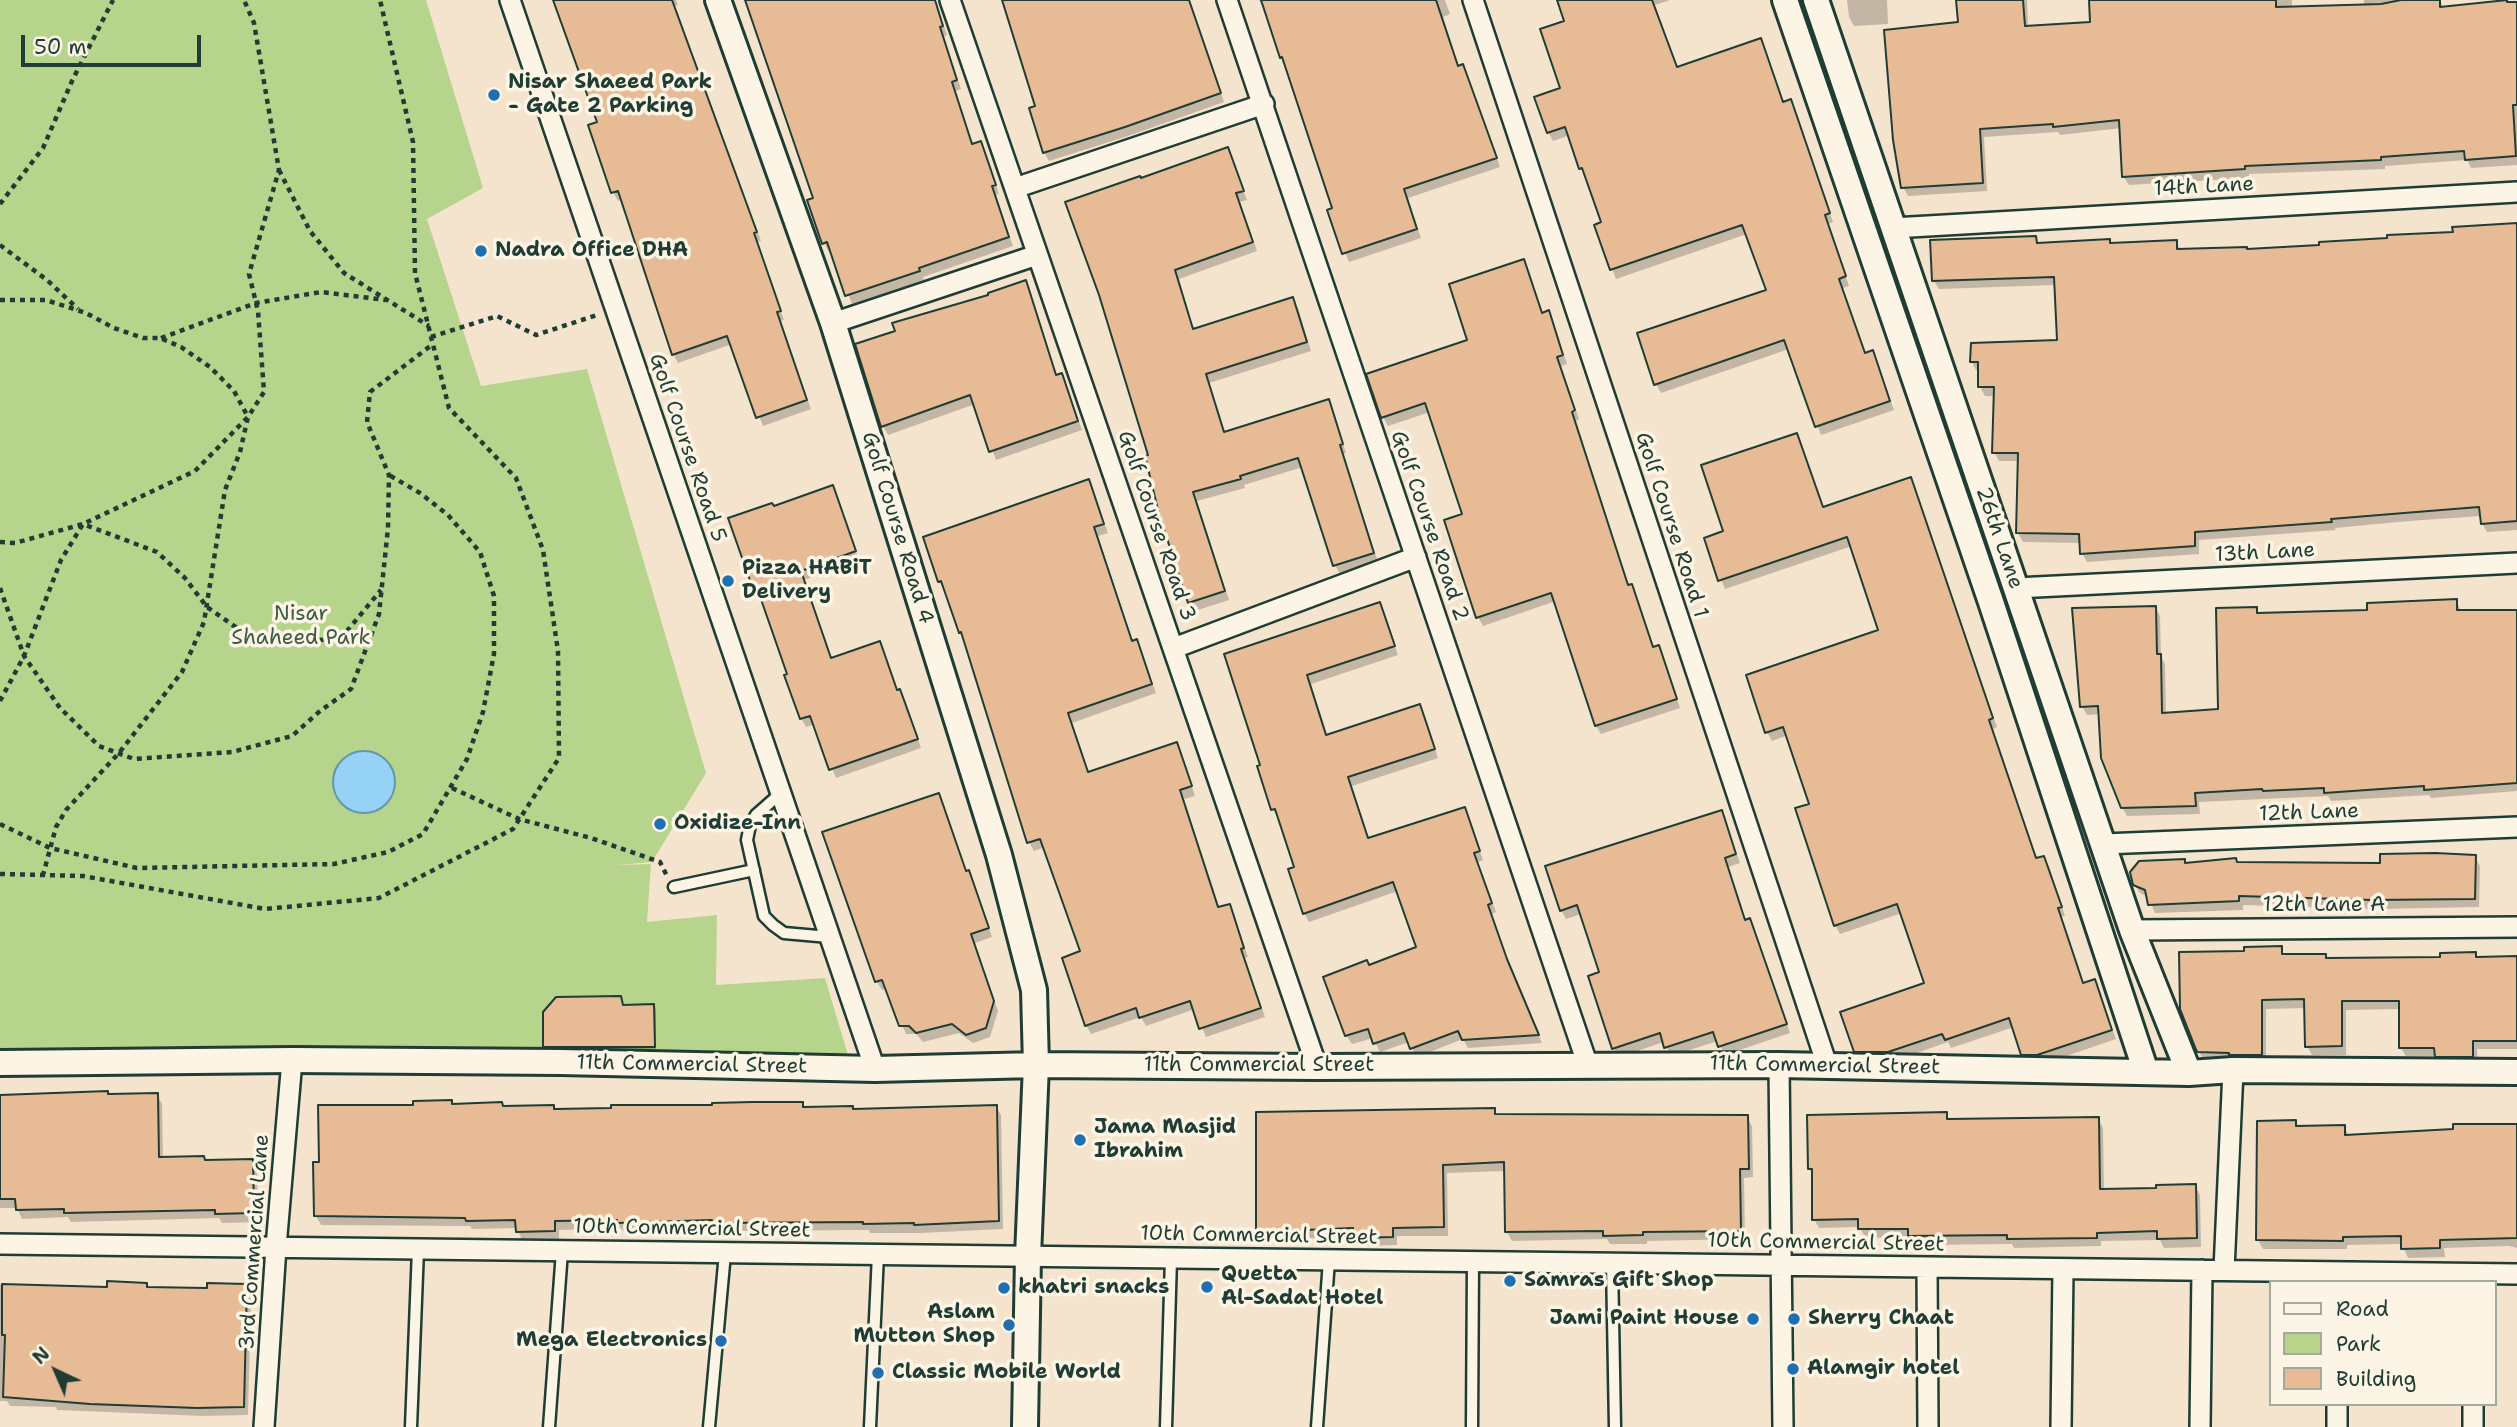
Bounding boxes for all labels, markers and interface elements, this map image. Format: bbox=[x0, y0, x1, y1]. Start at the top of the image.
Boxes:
scale bar bbox=[24, 21, 205, 65]
text: 50 m bbox=[34, 33, 87, 61]
place label: Nisar Shaeed Park - Gate 2 Parking bbox=[508, 70, 712, 120]
marker: Nisar Shaeed Park - Gate 2 Parking bbox=[486, 87, 502, 103]
street label: 14th Lane bbox=[2153, 172, 2255, 202]
place label: Nadra Office DHA bbox=[495, 238, 688, 264]
marker: Nadra Office DHA bbox=[473, 243, 489, 259]
street label: Golf Course Road 5 bbox=[643, 350, 731, 546]
street label: Golf Course Road 3 bbox=[1112, 428, 1200, 624]
street label: Golf Course Road 2 bbox=[1385, 428, 1473, 624]
street label: Golf Course Road 4 bbox=[856, 429, 938, 627]
street label: Golf Course Road 1 bbox=[1629, 429, 1713, 621]
street label: 26th Lane bbox=[1970, 484, 2028, 592]
street label: 13th Lane bbox=[2214, 538, 2316, 568]
place label: Pizza HABiT Delivery bbox=[742, 556, 872, 606]
marker: Pizza HABiT Delivery bbox=[720, 573, 736, 589]
park label: Nisar Shaheed Park bbox=[231, 602, 371, 652]
street label: 12th Lane bbox=[2259, 799, 2359, 827]
place label: Oxidize-Inn bbox=[674, 811, 801, 837]
marker: Oxidize-Inn bbox=[652, 816, 668, 832]
street label: 12th Lane A bbox=[2263, 893, 2385, 919]
street label: 11th Commercial Street bbox=[576, 1050, 808, 1080]
street label: 11th Commercial Street bbox=[1709, 1051, 1941, 1081]
street label: 11th Commercial Street bbox=[1144, 1053, 1374, 1079]
place label: Jama Masjid Ibrahim bbox=[1094, 1115, 1236, 1165]
marker: Jama Masjid Ibrahim bbox=[1072, 1132, 1088, 1148]
street label: 3rd Commercial Lane bbox=[235, 1133, 275, 1351]
street label: 10th Commercial Street bbox=[573, 1214, 811, 1244]
street label: 10th Commercial Street bbox=[1140, 1221, 1378, 1251]
street label: 10th Commercial Street bbox=[1707, 1228, 1945, 1258]
place label: Quetta Al-Sadat Hotel bbox=[1221, 1262, 1383, 1312]
place label: Samras Gift Shop bbox=[1524, 1268, 1714, 1294]
marker: Samras Gift Shop bbox=[1502, 1273, 1518, 1289]
place label: khatri snacks bbox=[1018, 1275, 1169, 1301]
marker: Quetta Al-Sadat Hotel bbox=[1199, 1279, 1215, 1295]
marker: khatri snacks bbox=[996, 1280, 1012, 1296]
legend bbox=[2268, 1280, 2496, 1406]
text: Road bbox=[2336, 1295, 2389, 1323]
place label: Aslam Mutton Shop bbox=[853, 1300, 995, 1350]
place label: Jami Paint House bbox=[1549, 1306, 1739, 1332]
place label: Sherry Chaat bbox=[1808, 1306, 1954, 1332]
marker: Jami Paint House bbox=[1745, 1311, 1761, 1327]
marker: Sherry Chaat bbox=[1786, 1311, 1802, 1327]
marker: Aslam Mutton Shop bbox=[1001, 1317, 1017, 1333]
place label: Mega Electronics bbox=[516, 1328, 707, 1354]
text: Park bbox=[2336, 1330, 2381, 1358]
marker: Mega Electronics bbox=[713, 1333, 729, 1349]
north arrow bbox=[21, 1336, 91, 1406]
text: N bbox=[27, 1341, 55, 1370]
place label: Alamgir hotel bbox=[1807, 1356, 1959, 1382]
place label: Classic Mobile World bbox=[892, 1360, 1121, 1386]
marker: Alamgir hotel bbox=[1785, 1361, 1801, 1377]
marker: Classic Mobile World bbox=[870, 1365, 886, 1381]
text: Building bbox=[2336, 1365, 2416, 1393]

